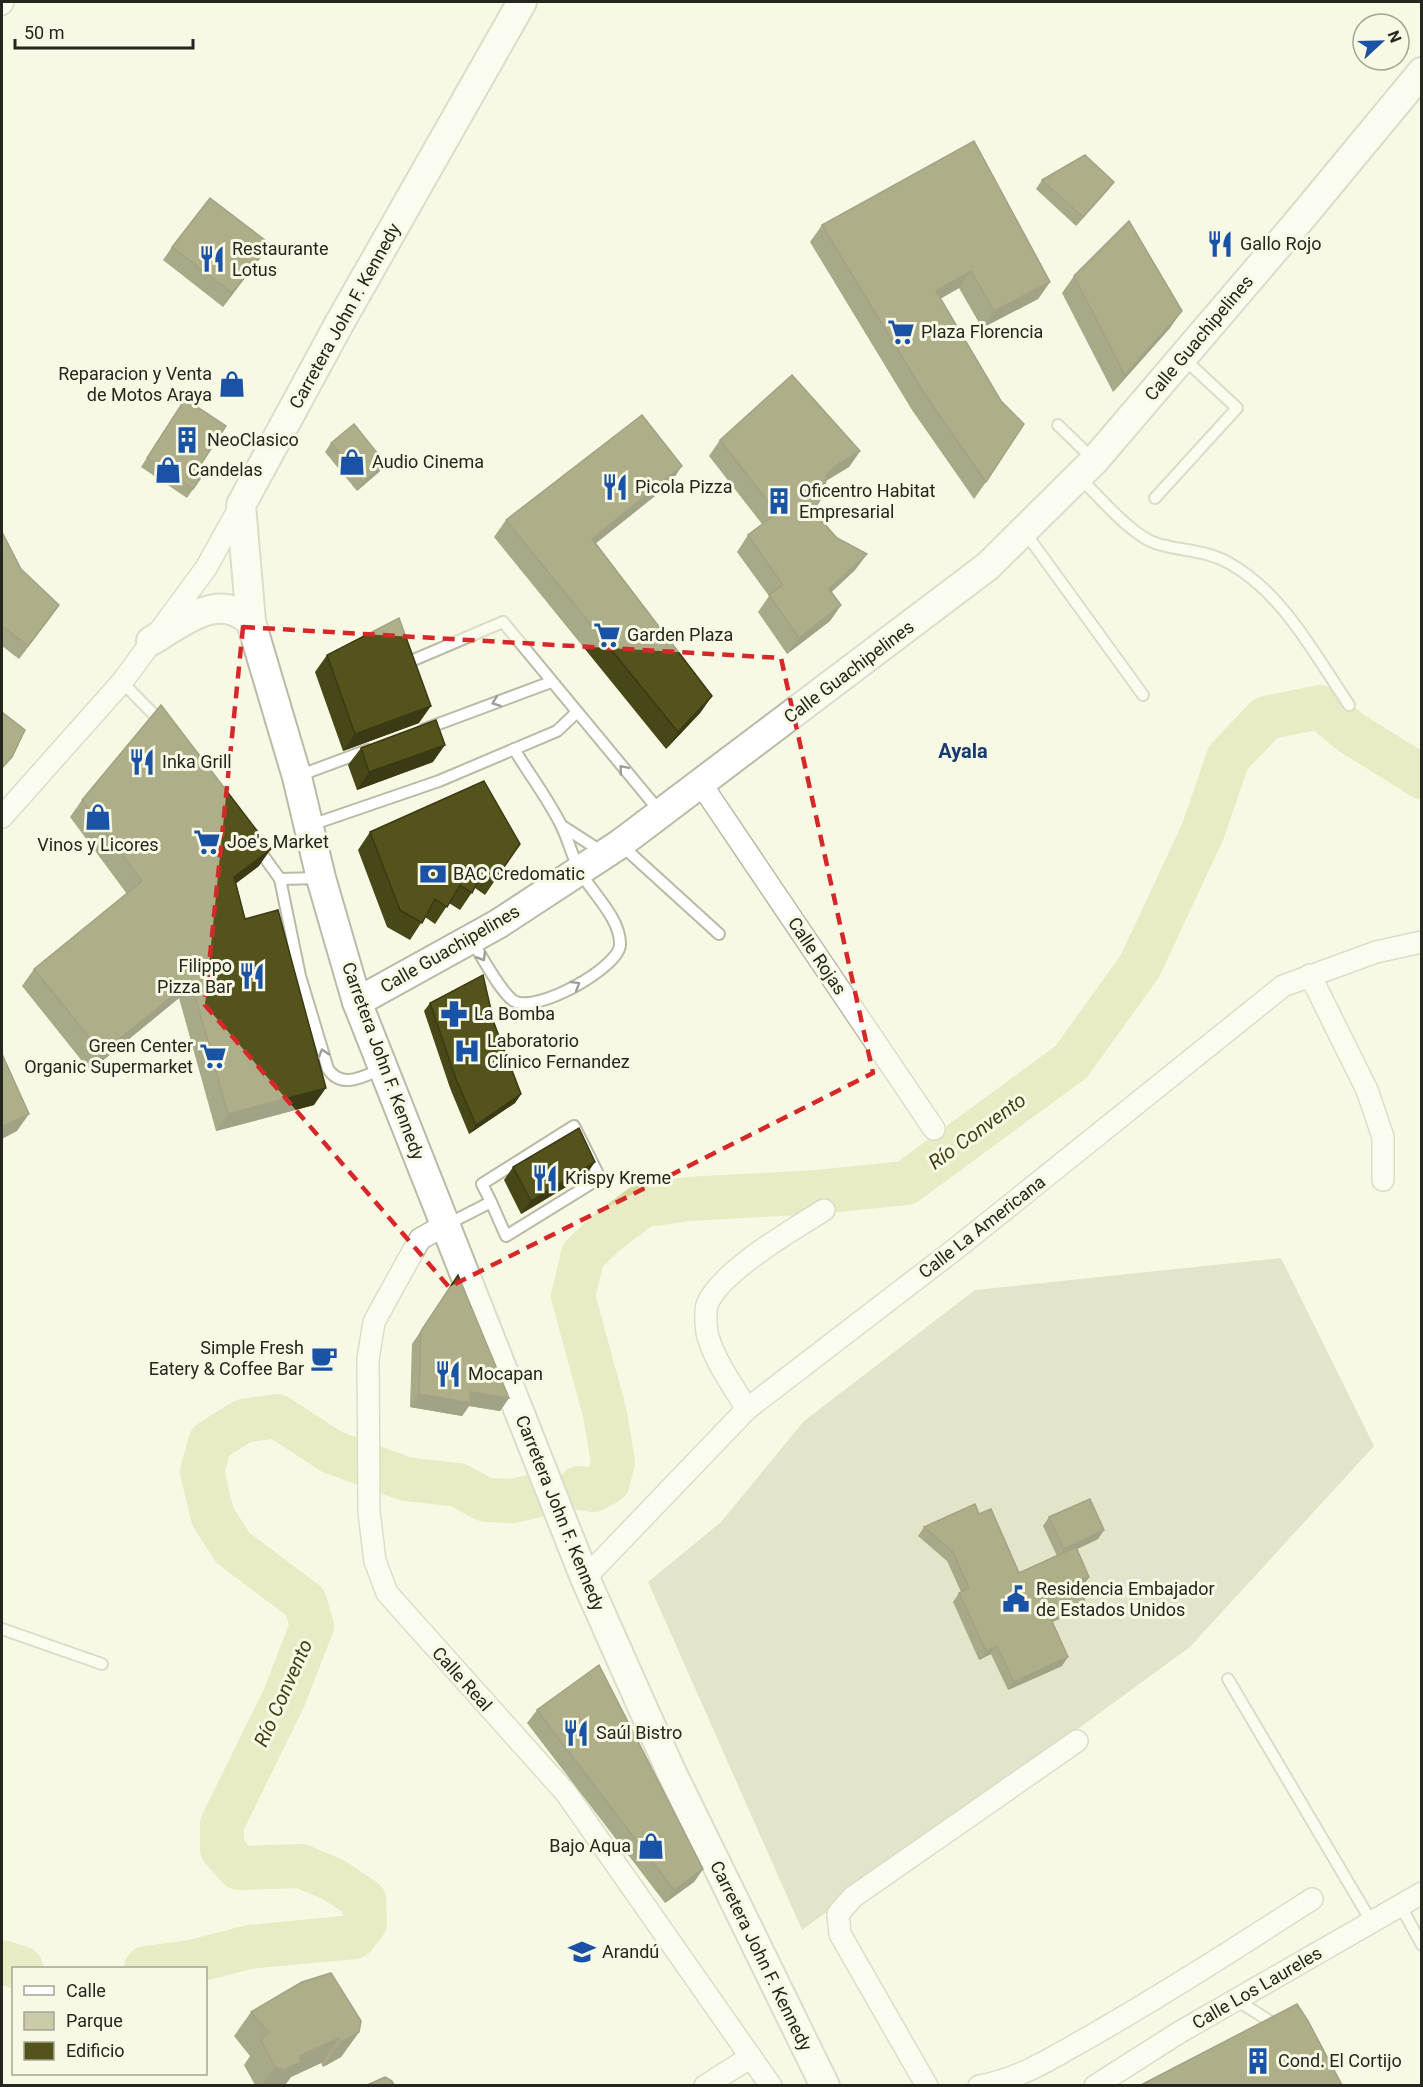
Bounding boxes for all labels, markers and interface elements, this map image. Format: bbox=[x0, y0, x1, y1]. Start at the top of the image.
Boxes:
scale bar bbox=[15, 12, 194, 50]
north arrow bbox=[1351, 12, 1411, 72]
text: 50 m bbox=[24, 22, 64, 43]
text: N bbox=[1384, 28, 1405, 45]
street label: Carretera John F. Kennedy bbox=[285, 219, 405, 412]
restaurant icon: Gallo Rojo bbox=[1205, 229, 1235, 259]
place label: Gallo Rojo bbox=[1240, 233, 1321, 254]
place label: Restaurante Lotus bbox=[232, 238, 328, 280]
restaurant icon: Restaurante Lotus bbox=[197, 244, 227, 274]
street label: Calle Guachipelines bbox=[1140, 271, 1257, 405]
supermarket icon: Plaza Florencia bbox=[886, 317, 916, 347]
place label: Plaza Florencia bbox=[921, 321, 1043, 342]
place label: Reparacion y Venta de Motos Araya bbox=[58, 363, 212, 405]
shop icon: Reparacion y Venta de Motos Araya bbox=[217, 369, 247, 399]
building icon: NeoClasico bbox=[172, 425, 202, 455]
place label: NeoClasico bbox=[207, 429, 299, 450]
shop icon: Audio Cinema bbox=[337, 447, 367, 477]
place label: Audio Cinema bbox=[372, 451, 484, 472]
shop icon: Candelas bbox=[153, 455, 183, 485]
place label: Candelas bbox=[188, 459, 263, 480]
restaurant icon: Picola Pizza bbox=[600, 472, 630, 502]
place label: Picola Pizza bbox=[635, 476, 732, 497]
place label: Oficentro Habitat Empresarial bbox=[799, 480, 936, 522]
building icon: Oficentro Habitat Empresarial bbox=[764, 486, 794, 516]
street label: Calle Guachipelines bbox=[780, 616, 918, 727]
supermarket icon: Garden Plaza bbox=[592, 620, 622, 650]
place label: Garden Plaza bbox=[627, 624, 733, 645]
one-way arrow bbox=[491, 695, 502, 708]
district label: Ayala bbox=[938, 739, 988, 763]
restaurant icon: Inka Grill bbox=[127, 747, 157, 777]
place label: Inka Grill bbox=[162, 751, 232, 772]
one-way arrow bbox=[620, 765, 631, 776]
shop icon: Vinos y Licores bbox=[83, 802, 113, 832]
supermarket icon: Joe's Market bbox=[192, 827, 222, 857]
place label: Joe's Market bbox=[227, 831, 329, 852]
place label: Vinos y Licores bbox=[37, 834, 159, 855]
bank icon: BAC Credomatic bbox=[418, 859, 448, 889]
place label: BAC Credomatic bbox=[453, 863, 585, 884]
street label: Calle Guachipelines bbox=[376, 900, 523, 997]
street label: Calle Rojas bbox=[784, 913, 851, 998]
one-way arrow bbox=[475, 951, 487, 961]
place label: Filippo Pizza Bar bbox=[157, 955, 232, 997]
street label: Carretera John F. Kennedy bbox=[338, 959, 429, 1163]
restaurant icon: Filippo Pizza Bar bbox=[237, 961, 267, 991]
one-way arrow bbox=[570, 981, 581, 992]
pharmacy icon: La Bomba bbox=[439, 999, 469, 1029]
place label: La Bomba bbox=[474, 1003, 555, 1024]
place label: Laboratorio Clínico Fernandez bbox=[487, 1030, 630, 1072]
place label: Green Center Organic Supermarket bbox=[24, 1035, 193, 1077]
hospital icon: Laboratorio Clínico Fernandez bbox=[452, 1036, 482, 1066]
supermarket icon: Green Center Organic Supermarket bbox=[198, 1041, 228, 1071]
one-way arrow bbox=[318, 1048, 330, 1059]
water label: Río Convento bbox=[924, 1088, 1030, 1174]
restaurant icon: Krispy Kreme bbox=[530, 1163, 560, 1193]
place label: Krispy Kreme bbox=[565, 1167, 671, 1188]
street label: Calle La Americana bbox=[914, 1171, 1049, 1283]
place label: Simple Fresh Eatery & Coffee Bar bbox=[149, 1337, 304, 1379]
cafe icon: Simple Fresh Eatery & Coffee Bar bbox=[309, 1343, 339, 1373]
restaurant icon: Mocapan bbox=[433, 1359, 463, 1389]
place label: Mocapan bbox=[468, 1363, 543, 1384]
street label: Carretera John F. Kennedy bbox=[512, 1412, 609, 1614]
place label: Residencia Embajador de Estados Unidos bbox=[1036, 1578, 1215, 1620]
public building icon: Residencia Embajador de Estados Unidos bbox=[1001, 1584, 1031, 1614]
water label: Río Convento bbox=[249, 1636, 317, 1750]
street label: Calle Real bbox=[428, 1642, 497, 1715]
restaurant icon: Saúl Bistro bbox=[561, 1718, 591, 1748]
place label: Saúl Bistro bbox=[596, 1722, 682, 1743]
shop icon: Bajo Aqua bbox=[636, 1831, 666, 1861]
place label: Bajo Aqua bbox=[549, 1835, 631, 1856]
street label: Carretera John F. Kennedy bbox=[706, 1857, 817, 2055]
school or university icon: Arandú bbox=[567, 1937, 597, 1967]
place label: Arandú bbox=[602, 1941, 659, 1962]
street label: Calle Los Laureles bbox=[1188, 1942, 1325, 2033]
legend bbox=[12, 1967, 207, 2075]
text: Calle bbox=[66, 1980, 106, 2001]
text: Parque bbox=[66, 2010, 123, 2031]
text: Edificio bbox=[66, 2040, 125, 2061]
building icon: Cond. El Cortijo bbox=[1243, 2046, 1273, 2076]
place label: Cond. El Cortijo bbox=[1278, 2050, 1402, 2071]

